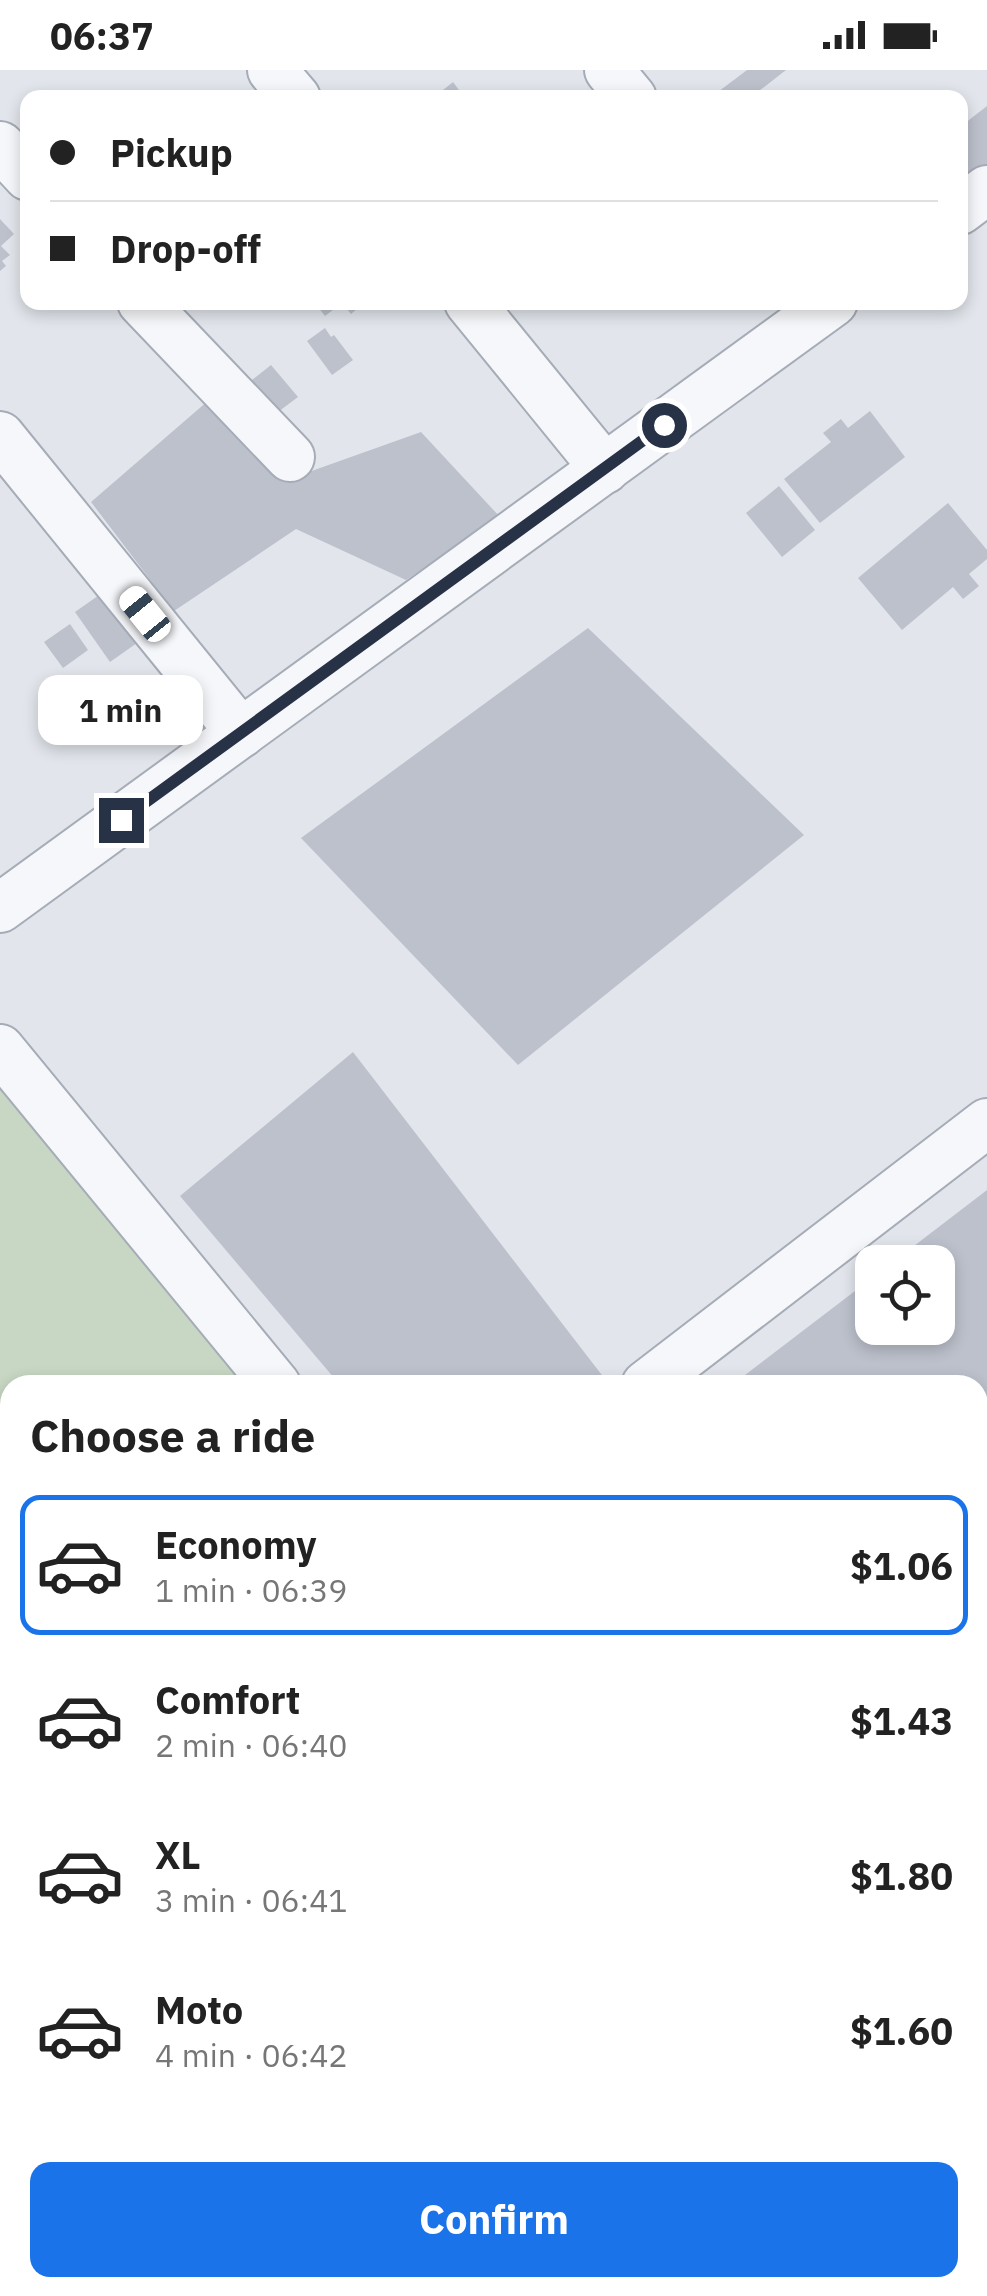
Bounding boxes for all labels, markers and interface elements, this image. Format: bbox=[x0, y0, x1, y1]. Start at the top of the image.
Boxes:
text: 06:37 bbox=[50, 11, 154, 60]
text: Pickup bbox=[110, 128, 233, 177]
text: Drop-off bbox=[110, 224, 261, 273]
route start bbox=[642, 403, 687, 448]
car bbox=[114, 581, 176, 647]
callout: 1 min bbox=[38, 675, 204, 745]
text: 1 min bbox=[79, 689, 162, 731]
route end bbox=[99, 798, 144, 843]
map controls bbox=[855, 1245, 955, 1345]
button: locate bbox=[855, 1245, 955, 1345]
text: Choose a ride bbox=[30, 1406, 315, 1464]
icon: car bbox=[35, 1520, 125, 1610]
text: Economy bbox=[155, 1520, 317, 1569]
text: $1.06 bbox=[850, 1541, 953, 1590]
text: 1 min · 06:39 bbox=[155, 1569, 348, 1611]
icon: car bbox=[35, 1675, 125, 1765]
text: Comfort bbox=[155, 1675, 300, 1724]
text: $1.43 bbox=[850, 1696, 953, 1745]
text: 2 min · 06:40 bbox=[155, 1724, 348, 1766]
icon: car bbox=[35, 1830, 125, 1920]
text: XL bbox=[155, 1830, 201, 1879]
text: $1.80 bbox=[850, 1851, 953, 1900]
text: 3 min · 06:41 bbox=[155, 1879, 348, 1921]
icon: car bbox=[35, 1985, 125, 2075]
text: Moto bbox=[155, 1985, 243, 2034]
text: $1.60 bbox=[850, 2006, 953, 2055]
text: 4 min · 06:42 bbox=[155, 2034, 348, 2076]
button: Confirm bbox=[30, 2162, 958, 2277]

